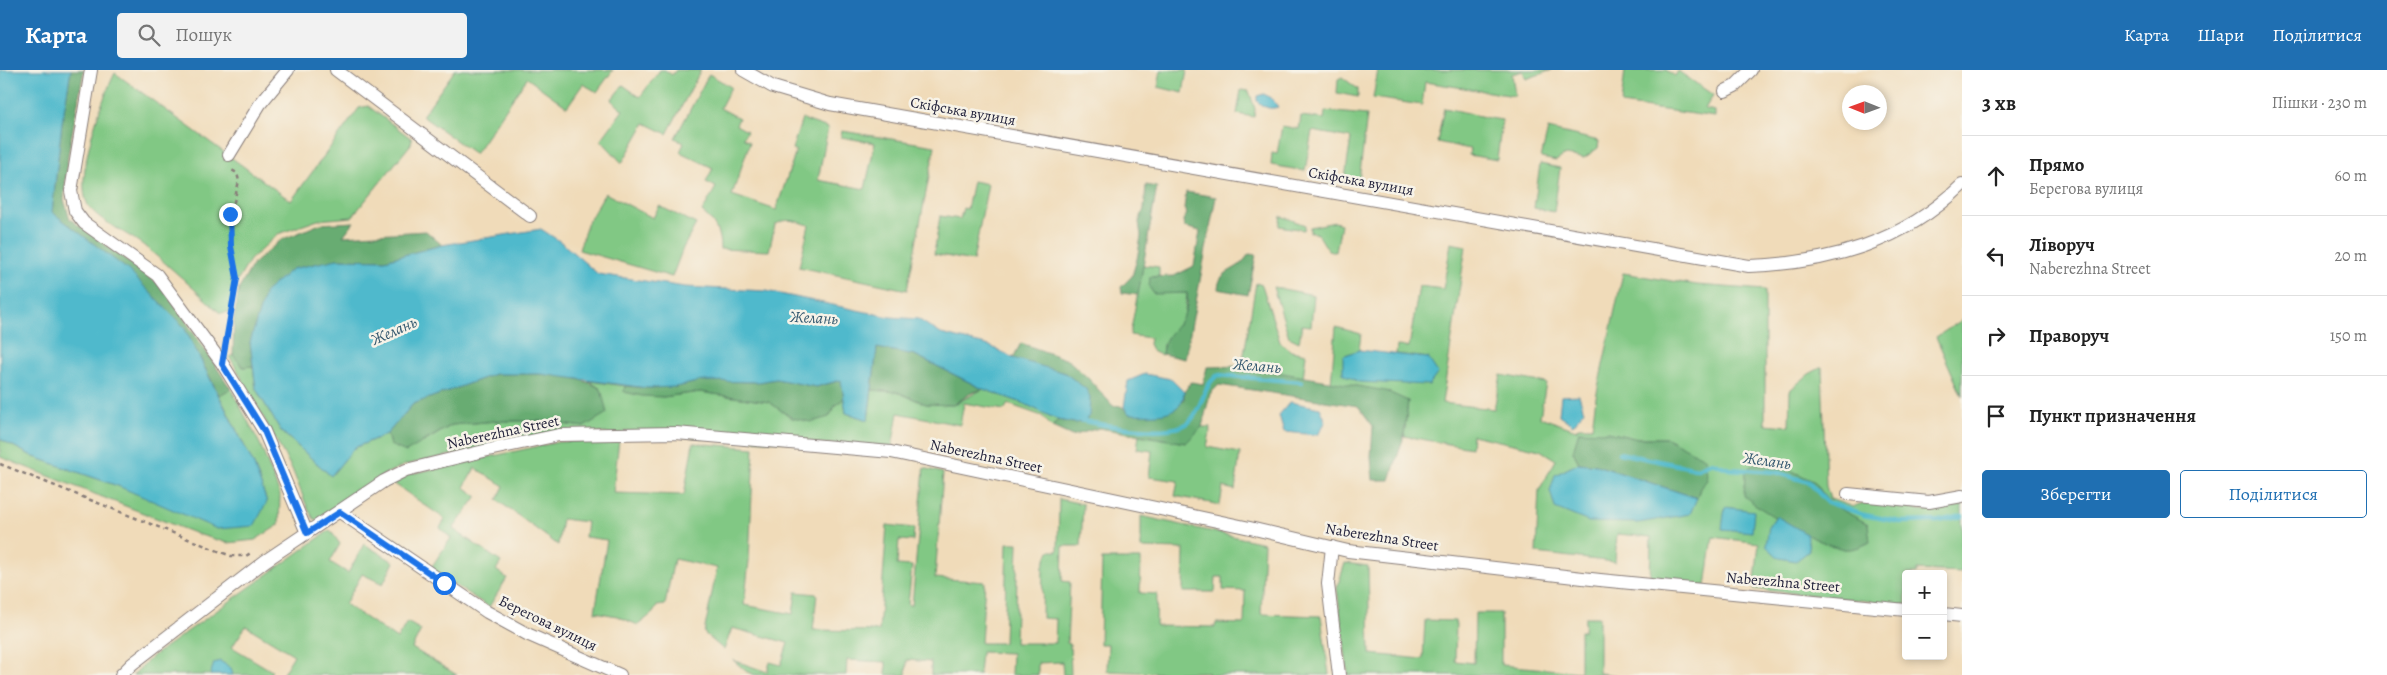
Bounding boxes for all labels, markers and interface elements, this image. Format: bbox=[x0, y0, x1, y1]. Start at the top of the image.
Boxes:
search box bbox=[117, 13, 467, 58]
text: Карта bbox=[25, 19, 87, 51]
icon: search bbox=[135, 21, 163, 49]
text: Пошук bbox=[175, 22, 232, 48]
text: Карта bbox=[2124, 23, 2169, 47]
text: Шари bbox=[2197, 23, 2244, 47]
text: Поділитися bbox=[2272, 23, 2362, 47]
north arrow bbox=[1842, 85, 1887, 130]
text: 3 хв bbox=[1982, 89, 2016, 117]
street label: Скіфська вулиця bbox=[909, 92, 1017, 130]
text: Пішки · 230 m bbox=[2272, 92, 2367, 114]
text: Прямо bbox=[2029, 152, 2084, 178]
street label: Скіфська вулиця bbox=[1307, 162, 1415, 200]
icon: ahead bbox=[1982, 162, 2010, 190]
text: 60 m bbox=[2335, 165, 2367, 187]
text: Берегова вулиця bbox=[2029, 178, 2143, 200]
route end bbox=[219, 203, 242, 226]
text: Ліворуч bbox=[2029, 232, 2095, 258]
icon: left bbox=[1982, 242, 2010, 270]
text: 20 m bbox=[2334, 245, 2367, 267]
text: Naberezhna Street bbox=[2029, 258, 2151, 280]
water label: Желань bbox=[788, 306, 839, 330]
water label: Желань bbox=[367, 311, 421, 351]
icon: right bbox=[1982, 322, 2010, 350]
text: Праворуч bbox=[2029, 323, 2109, 349]
text: 150 m bbox=[2330, 325, 2367, 347]
water label: Желань bbox=[1231, 353, 1282, 379]
icon: arrive bbox=[1982, 402, 2010, 430]
text: Пункт призначення bbox=[2029, 403, 2196, 429]
street label: Naberezhna Street bbox=[445, 410, 561, 454]
street label: Naberezhna Street bbox=[928, 434, 1044, 478]
water label: Желань bbox=[1741, 447, 1793, 475]
button: Зберегти bbox=[1982, 470, 2170, 518]
button: Поділитися bbox=[2180, 470, 2367, 518]
street label: Naberezhna Street bbox=[1324, 518, 1440, 556]
street label: Naberezhna Street bbox=[1725, 567, 1841, 597]
map controls bbox=[1902, 570, 1947, 660]
button: + bbox=[1902, 570, 1947, 615]
route start bbox=[433, 572, 456, 595]
street label: Берегова вулиця bbox=[495, 591, 601, 655]
button: − bbox=[1902, 615, 1947, 660]

